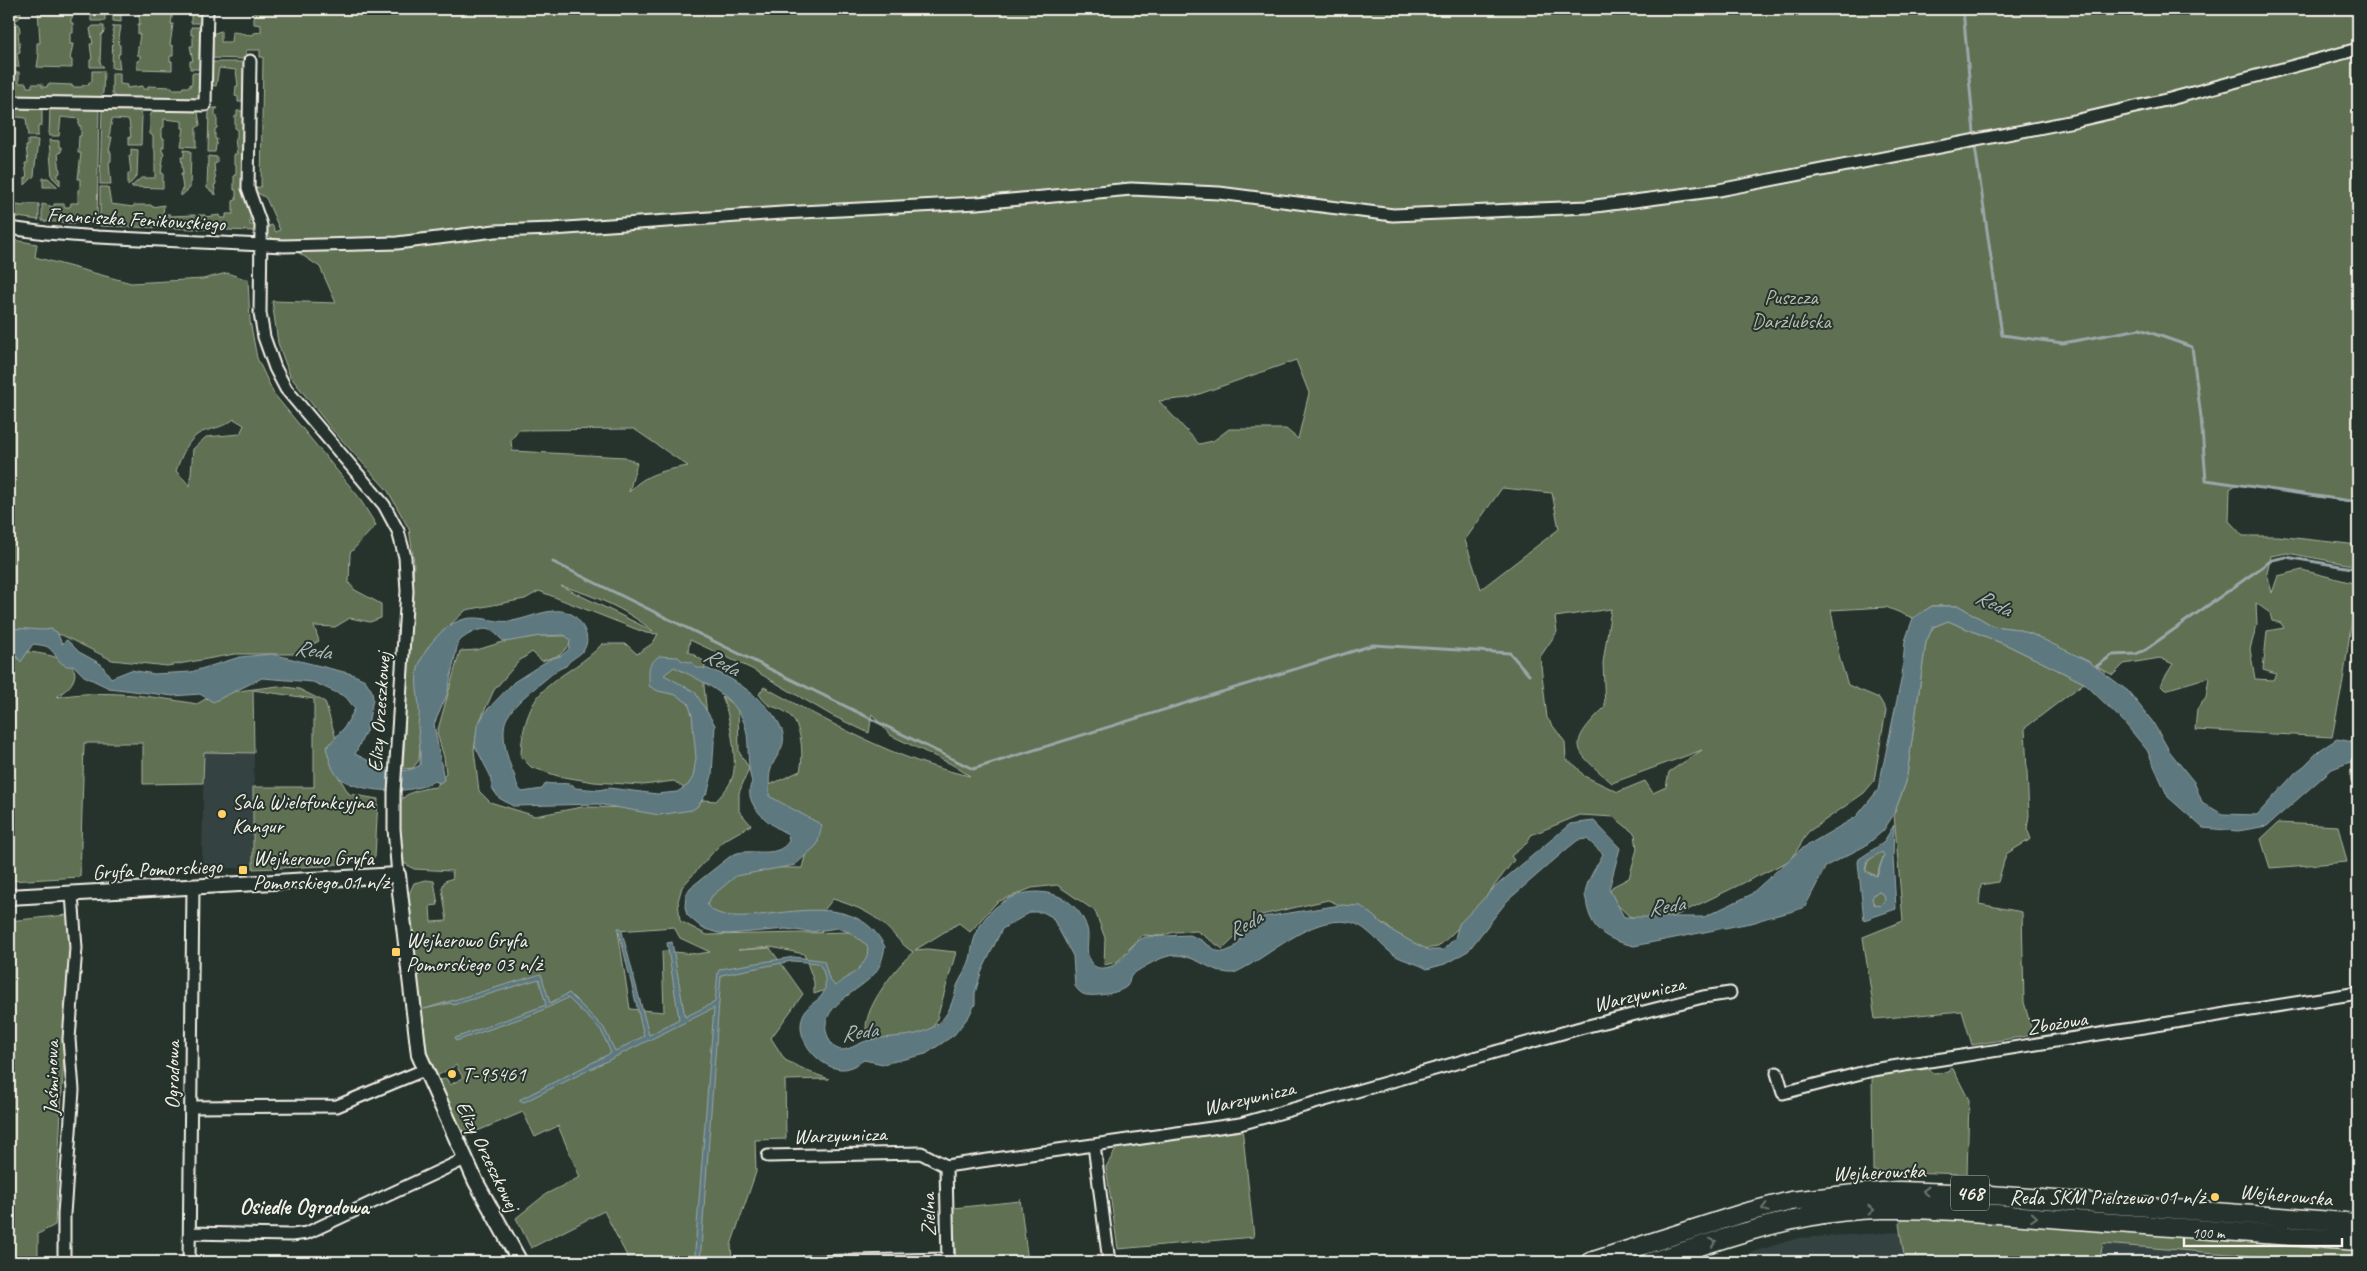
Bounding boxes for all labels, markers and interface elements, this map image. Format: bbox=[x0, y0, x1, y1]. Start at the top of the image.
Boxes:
street label: Franciszka Fenikowskiego bbox=[46, 201, 227, 237]
park label: Puszcza Darżlubska bbox=[1751, 284, 1832, 334]
water label: Reda bbox=[1971, 583, 2018, 624]
water label: Reda bbox=[293, 634, 335, 667]
water label: Reda bbox=[699, 641, 746, 684]
street label: Elizy Orzeszkowej bbox=[362, 649, 396, 773]
place label: Sala Wielofunkcyjna Kangur bbox=[232, 789, 376, 839]
marker: Sala Wielofunkcyjna Kangur bbox=[216, 808, 228, 820]
place label: Wejherowo Gryfa Pomorskiego 01 n/ż bbox=[253, 845, 391, 895]
street label: Gryfa Pomorskiego bbox=[92, 853, 224, 885]
marker: Wejherowo Gryfa Pomorskiego 01 n/ż bbox=[237, 864, 249, 876]
water label: Reda bbox=[1646, 889, 1688, 923]
water label: Reda bbox=[1222, 902, 1269, 946]
place label: Wejherowo Gryfa Pomorskiego 03 n/ż bbox=[406, 927, 544, 977]
marker: Wejherowo Gryfa Pomorskiego 03 n/ż bbox=[390, 946, 402, 958]
street label: Warzywnicza bbox=[1591, 970, 1690, 1018]
street label: Zbożowa bbox=[2025, 1005, 2090, 1041]
water label: Reda bbox=[839, 1015, 881, 1048]
street label: Jaśminowa bbox=[38, 1038, 64, 1116]
street label: Ogrodowa bbox=[159, 1038, 185, 1109]
place label: T-95461 bbox=[462, 1061, 527, 1087]
marker: T-95461 bbox=[446, 1068, 458, 1080]
street label: Warzywnicza bbox=[1201, 1074, 1300, 1121]
street label: Elizy Orzeszkowej bbox=[450, 1097, 527, 1218]
street label: Warzywnicza bbox=[793, 1120, 889, 1150]
street label: Wejherowska bbox=[1832, 1157, 1928, 1187]
road number: 468 bbox=[1951, 1176, 1989, 1210]
street label: Wejherowska bbox=[2239, 1178, 2335, 1212]
place label: Reda SKM Pielszewo 01 n/ż bbox=[2009, 1184, 2207, 1210]
one-way arrow bbox=[1921, 1186, 1929, 1197]
street label: Zielna bbox=[915, 1191, 941, 1237]
marker: Reda SKM Pielszewo 01 n/ż bbox=[2209, 1191, 2221, 1203]
district label: Osiedle Ogrodowa bbox=[240, 1193, 370, 1221]
one-way arrow bbox=[1760, 1202, 1769, 1213]
one-way arrow bbox=[1868, 1204, 1876, 1215]
one-way arrow bbox=[2030, 1211, 2038, 1222]
scale bar bbox=[2184, 1216, 2342, 1248]
text: 100 m bbox=[2192, 1224, 2226, 1243]
one-way arrow bbox=[1708, 1238, 1716, 1248]

